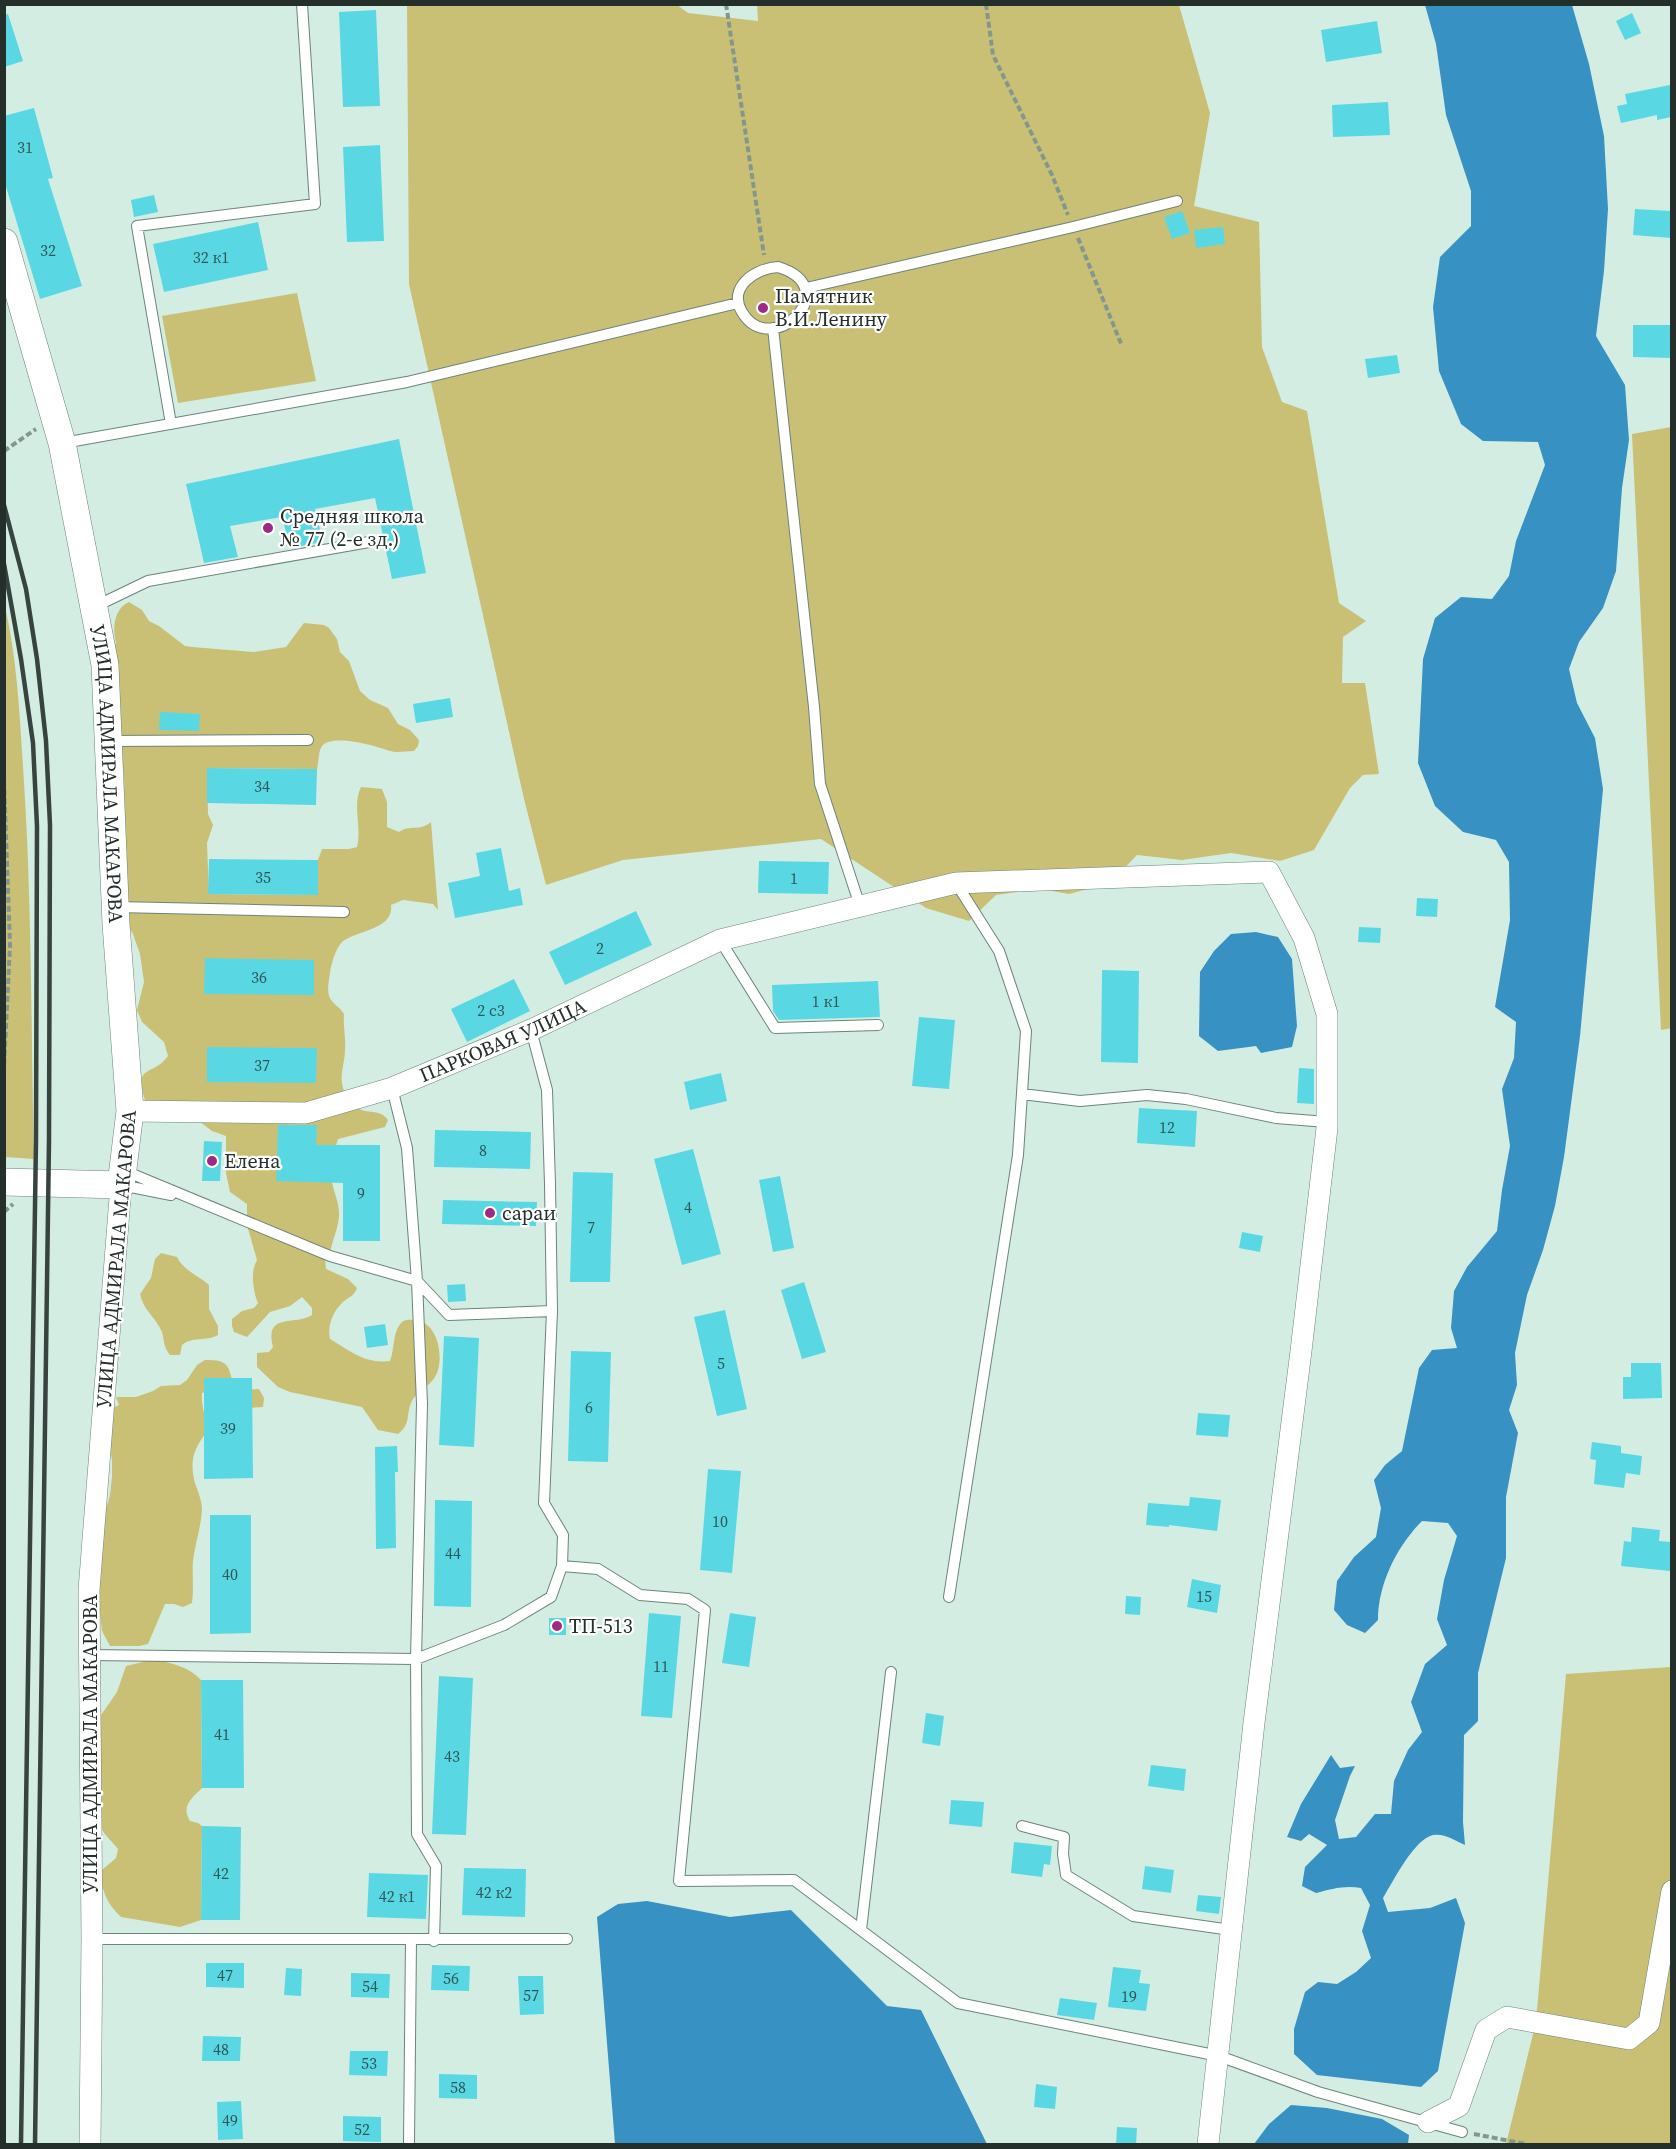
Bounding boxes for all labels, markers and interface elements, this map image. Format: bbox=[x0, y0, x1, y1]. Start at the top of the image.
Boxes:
house number: 31 bbox=[17, 136, 33, 158]
house number: 32 bbox=[40, 239, 56, 261]
house number: 32 к1 bbox=[193, 246, 229, 268]
place label: Памятник В.И.Ленину bbox=[775, 282, 887, 333]
marker: Памятник В.И.Ленину bbox=[756, 301, 770, 315]
place label: Средняя школа № 77 (2-е зд.) bbox=[280, 502, 425, 553]
marker: Средняя школа № 77 (2-е зд.) bbox=[261, 521, 275, 535]
street label: УЛИЦА АДМИРАЛА МАКАРОВА bbox=[83, 622, 130, 925]
house number: 34 bbox=[254, 775, 270, 797]
house number: 35 bbox=[255, 866, 271, 888]
house number: 1 bbox=[790, 867, 798, 889]
house number: 2 bbox=[596, 937, 604, 959]
house number: 36 bbox=[251, 966, 267, 988]
house number: 1 к1 bbox=[812, 990, 840, 1012]
street label: ПАРКОВАЯ УЛИЦА bbox=[415, 991, 591, 1089]
house number: 2 с3 bbox=[477, 999, 505, 1021]
house number: 37 bbox=[254, 1054, 270, 1076]
street label: УЛИЦА АДМИРАЛА МАКАРОВА bbox=[89, 1108, 143, 1409]
house number: 12 bbox=[1159, 1116, 1175, 1138]
house number: 8 bbox=[479, 1139, 487, 1161]
place label: Елена bbox=[224, 1147, 281, 1175]
marker: Елена bbox=[205, 1154, 219, 1168]
house number: 9 bbox=[357, 1182, 365, 1204]
house number: 4 bbox=[684, 1196, 692, 1218]
place label: сараи bbox=[502, 1199, 556, 1227]
marker: сараи bbox=[483, 1206, 497, 1220]
house number: 7 bbox=[587, 1216, 595, 1238]
house number: 5 bbox=[717, 1352, 725, 1374]
house number: 6 bbox=[585, 1396, 593, 1418]
house number: 39 bbox=[220, 1417, 236, 1439]
house number: 10 bbox=[712, 1510, 728, 1532]
house number: 44 bbox=[445, 1542, 461, 1564]
house number: 40 bbox=[222, 1563, 238, 1585]
house number: 15 bbox=[1196, 1585, 1212, 1607]
street label: УЛИЦА АДМИРАЛА МАКАРОВА bbox=[76, 1594, 104, 1894]
place label: ТП-513 bbox=[569, 1612, 633, 1640]
marker: ТП-513 bbox=[550, 1619, 564, 1633]
house number: 11 bbox=[653, 1655, 669, 1677]
house number: 41 bbox=[214, 1723, 230, 1745]
house number: 43 bbox=[444, 1745, 460, 1767]
house number: 42 bbox=[213, 1862, 229, 1884]
house number: 42 к2 bbox=[476, 1881, 512, 1903]
house number: 42 к1 bbox=[379, 1885, 415, 1907]
house number: 47 bbox=[217, 1964, 233, 1986]
house number: 56 bbox=[443, 1967, 459, 1989]
house number: 54 bbox=[362, 1975, 378, 1997]
house number: 57 bbox=[523, 1984, 539, 2006]
house number: 19 bbox=[1121, 1985, 1137, 2007]
house number: 48 bbox=[213, 2038, 229, 2060]
house number: 53 bbox=[361, 2052, 377, 2074]
house number: 58 bbox=[450, 2076, 466, 2098]
house number: 49 bbox=[222, 2109, 238, 2131]
house number: 52 bbox=[354, 2118, 370, 2140]

